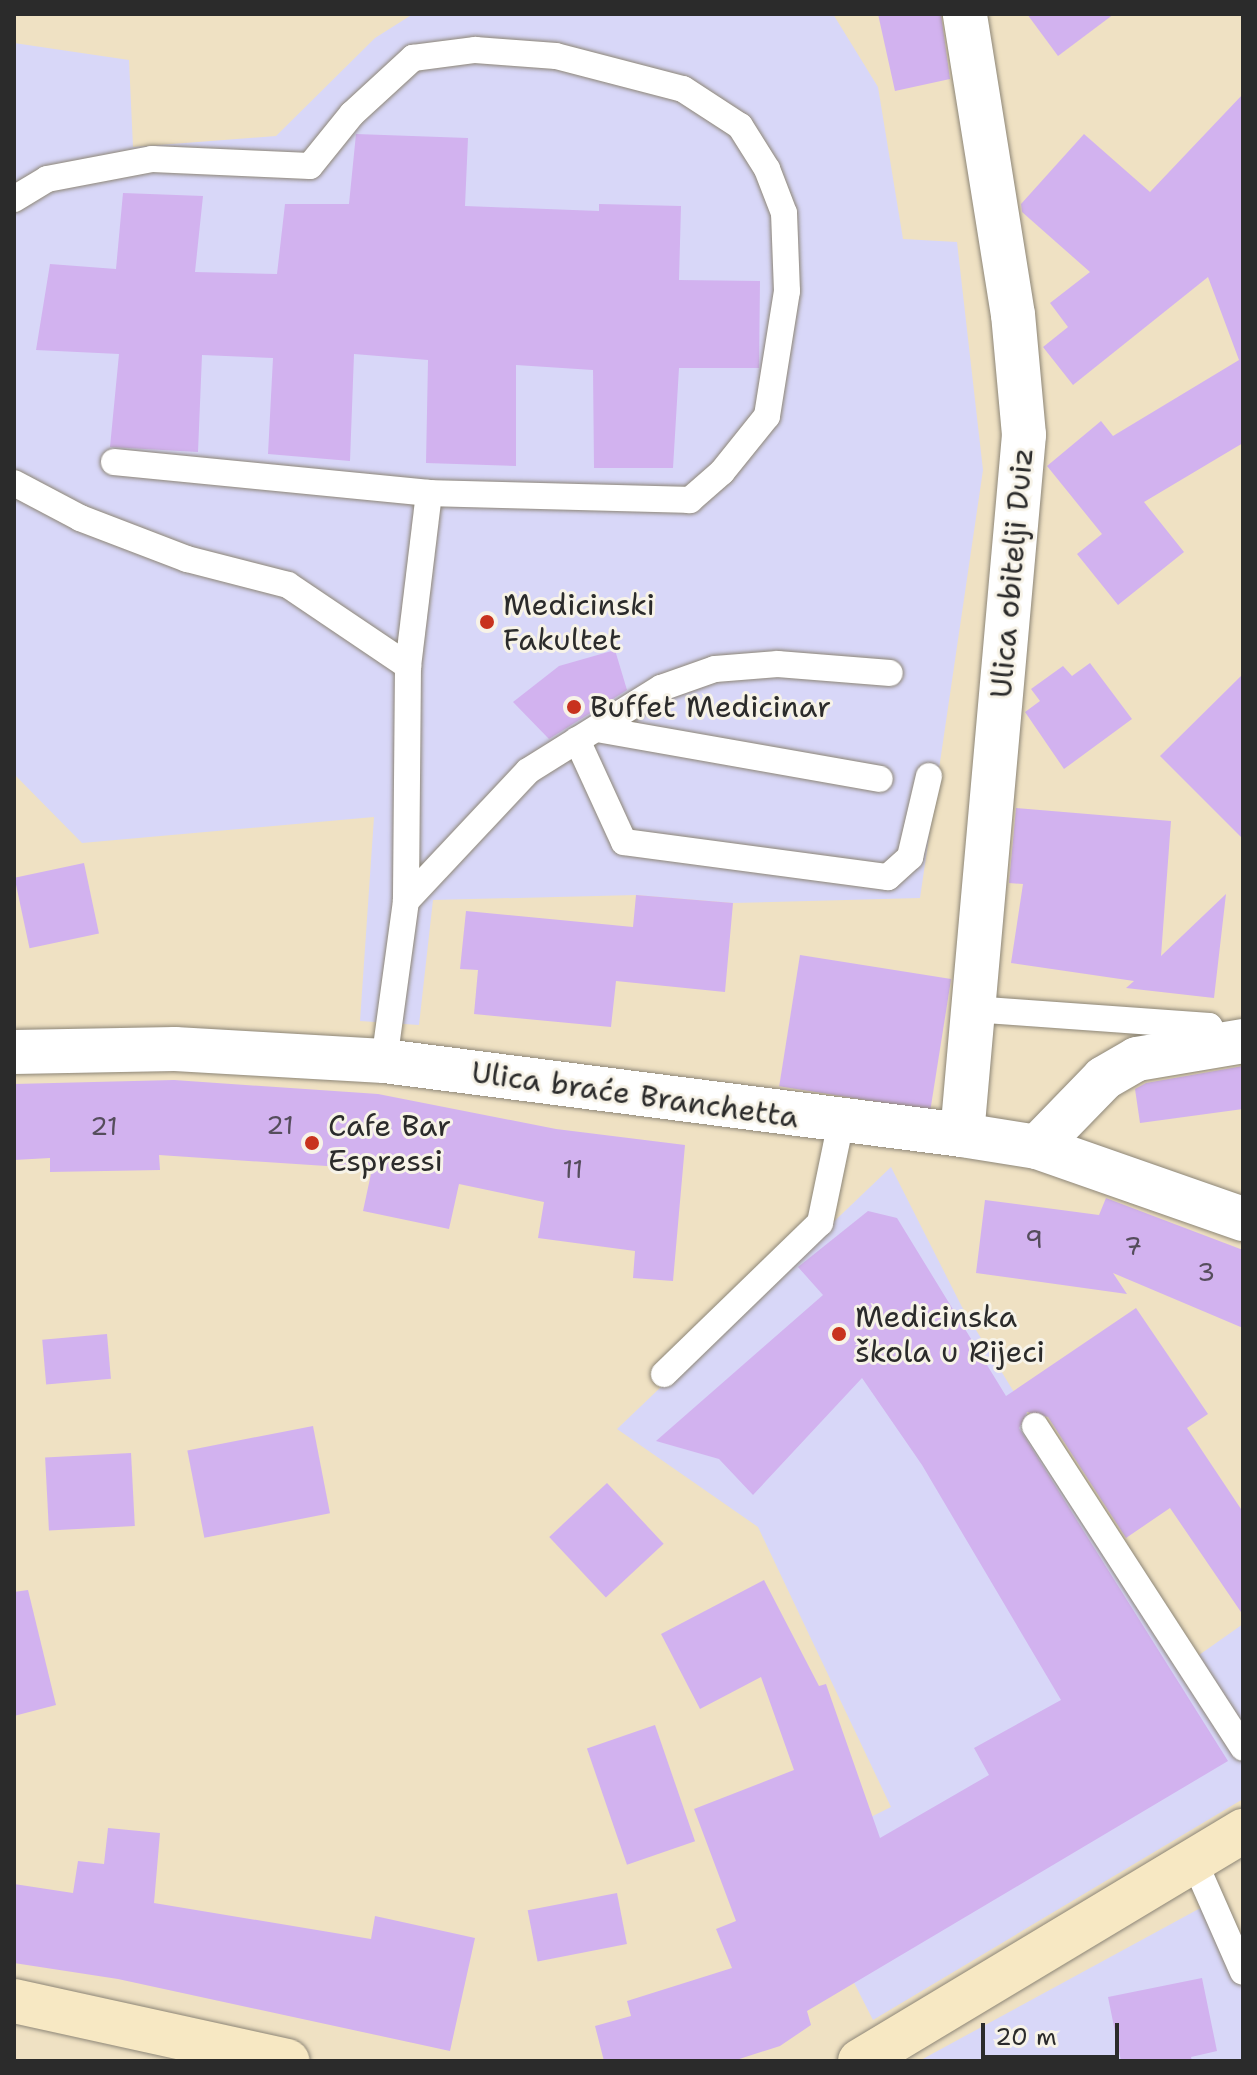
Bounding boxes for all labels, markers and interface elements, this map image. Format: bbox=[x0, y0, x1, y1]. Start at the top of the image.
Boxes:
street label: Ulica obitelji Duiz bbox=[983, 446, 1041, 700]
place label: Medicinski Fakultet bbox=[503, 587, 655, 658]
marker: Medicinski Fakultet bbox=[478, 613, 496, 631]
place label: Buffet Medicinar bbox=[590, 689, 831, 725]
marker: Buffet Medicinar bbox=[565, 698, 583, 716]
street label: Ulica braće Branchetta bbox=[469, 1054, 801, 1136]
place label: Cafe Bar Espressi bbox=[328, 1108, 451, 1178]
house number: 21 bbox=[266, 1109, 294, 1141]
house number: 21 bbox=[90, 1110, 118, 1142]
marker: Cafe Bar Espressi bbox=[303, 1134, 321, 1152]
house number: 11 bbox=[563, 1153, 583, 1185]
house number: 9 bbox=[1025, 1223, 1043, 1255]
house number: 7 bbox=[1124, 1230, 1142, 1262]
house number: 3 bbox=[1197, 1256, 1215, 1288]
place label: Medicinska škola u Rijeci bbox=[855, 1299, 1045, 1370]
marker: Medicinska škola u Rijeci bbox=[830, 1325, 848, 1343]
scale bar bbox=[985, 2007, 1123, 2057]
text: 20 m bbox=[995, 2021, 1057, 2053]

